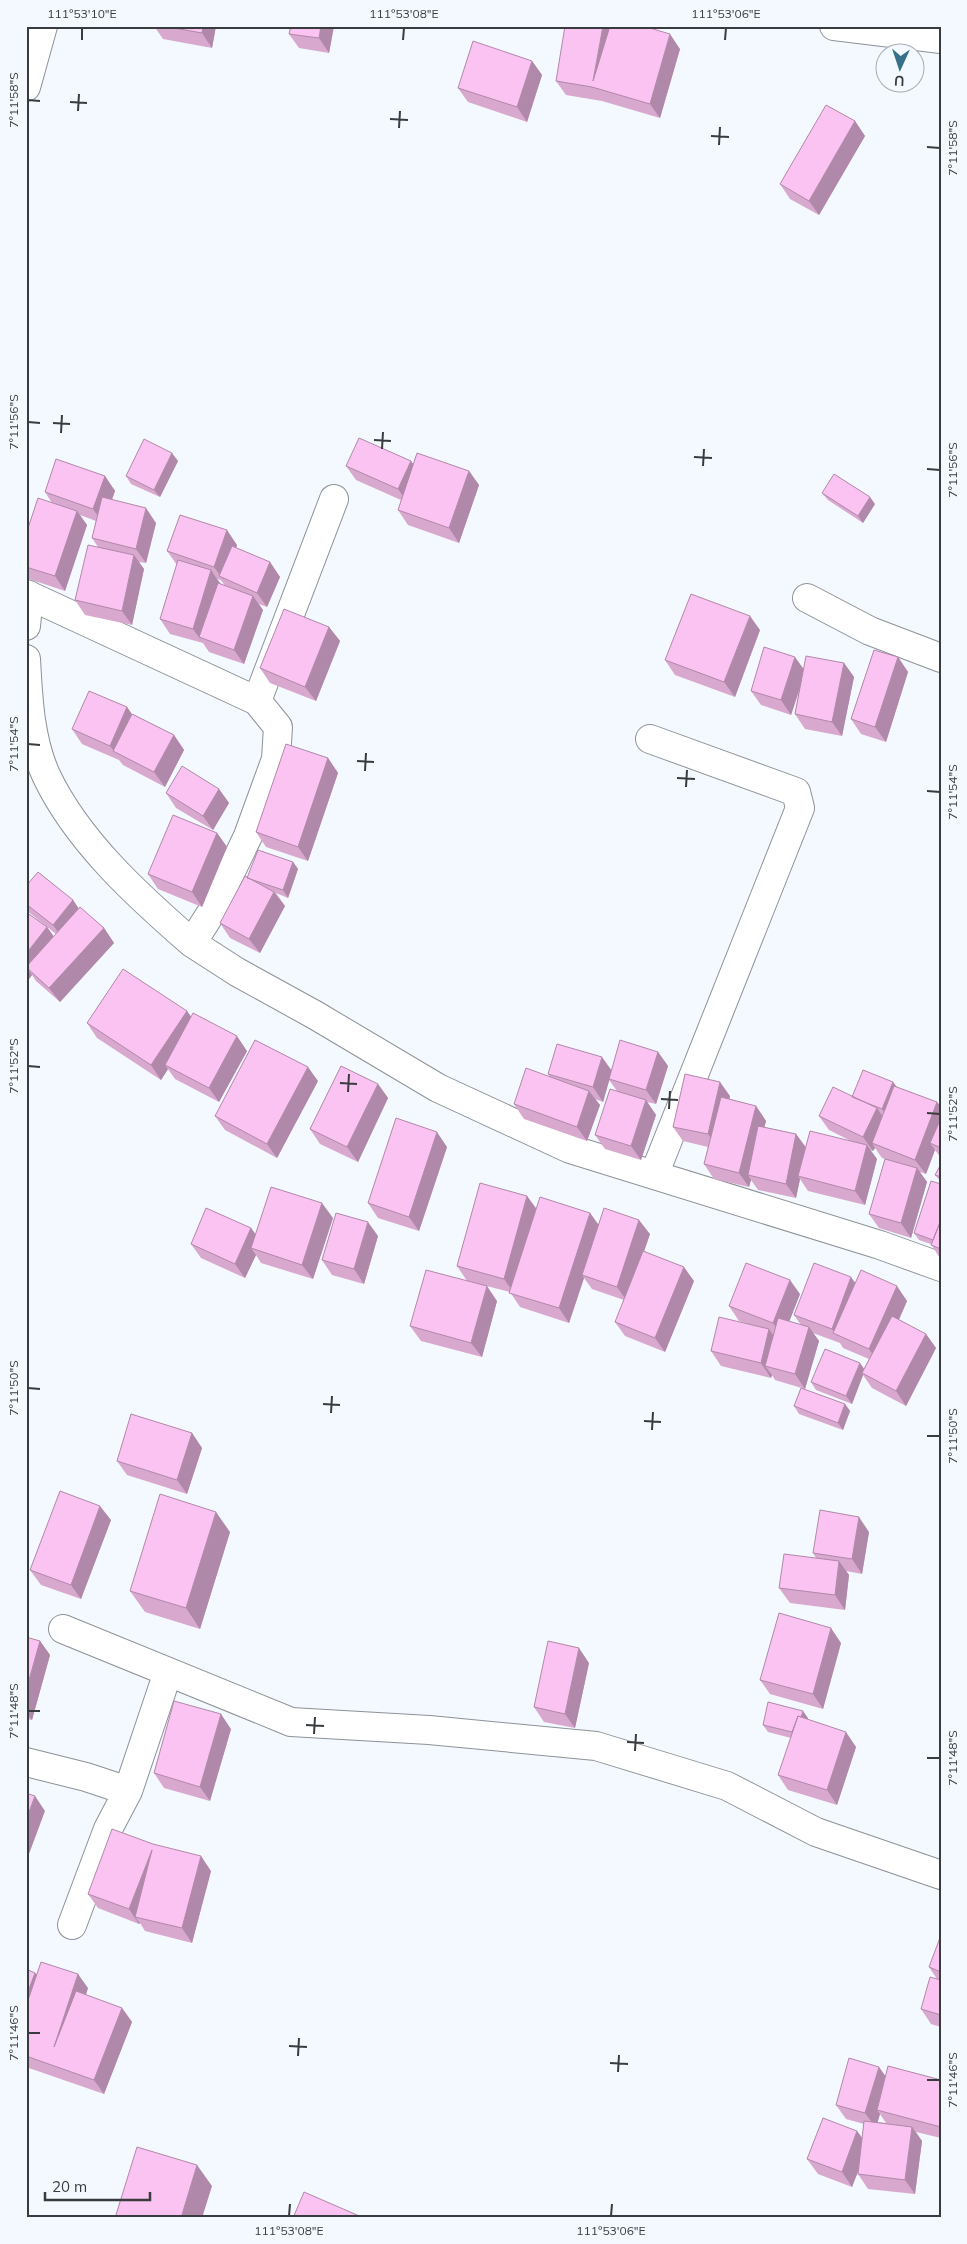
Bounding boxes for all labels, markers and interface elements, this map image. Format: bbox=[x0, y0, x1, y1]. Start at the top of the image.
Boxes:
text: 111°53'10"E bbox=[47, 6, 117, 21]
text: 111°53'08"E bbox=[369, 6, 439, 21]
text: 111°53'06"E bbox=[691, 6, 761, 21]
north arrow bbox=[874, 42, 924, 92]
text: 7°11'58"S bbox=[6, 72, 21, 128]
text: U bbox=[894, 72, 905, 90]
text: 7°11'58"S bbox=[945, 120, 960, 176]
text: 7°11'56"S bbox=[6, 394, 21, 450]
text: 7°11'56"S bbox=[945, 442, 960, 498]
text: 7°11'54"S bbox=[6, 716, 21, 772]
text: 7°11'54"S bbox=[945, 764, 960, 820]
text: 7°11'52"S bbox=[6, 1038, 21, 1094]
text: 7°11'52"S bbox=[945, 1086, 960, 1142]
text: 7°11'50"S bbox=[6, 1360, 21, 1416]
text: 7°11'50"S bbox=[945, 1408, 960, 1464]
text: 7°11'48"S bbox=[6, 1683, 21, 1739]
text: 7°11'48"S bbox=[945, 1730, 960, 1786]
text: 7°11'46"S bbox=[6, 2005, 21, 2061]
text: 7°11'46"S bbox=[945, 2052, 960, 2108]
scale bar bbox=[45, 2169, 150, 2201]
text: 20 m bbox=[52, 2177, 87, 2196]
text: 111°53'08"E bbox=[254, 2223, 324, 2238]
text: 111°53'06"E bbox=[576, 2223, 646, 2238]

